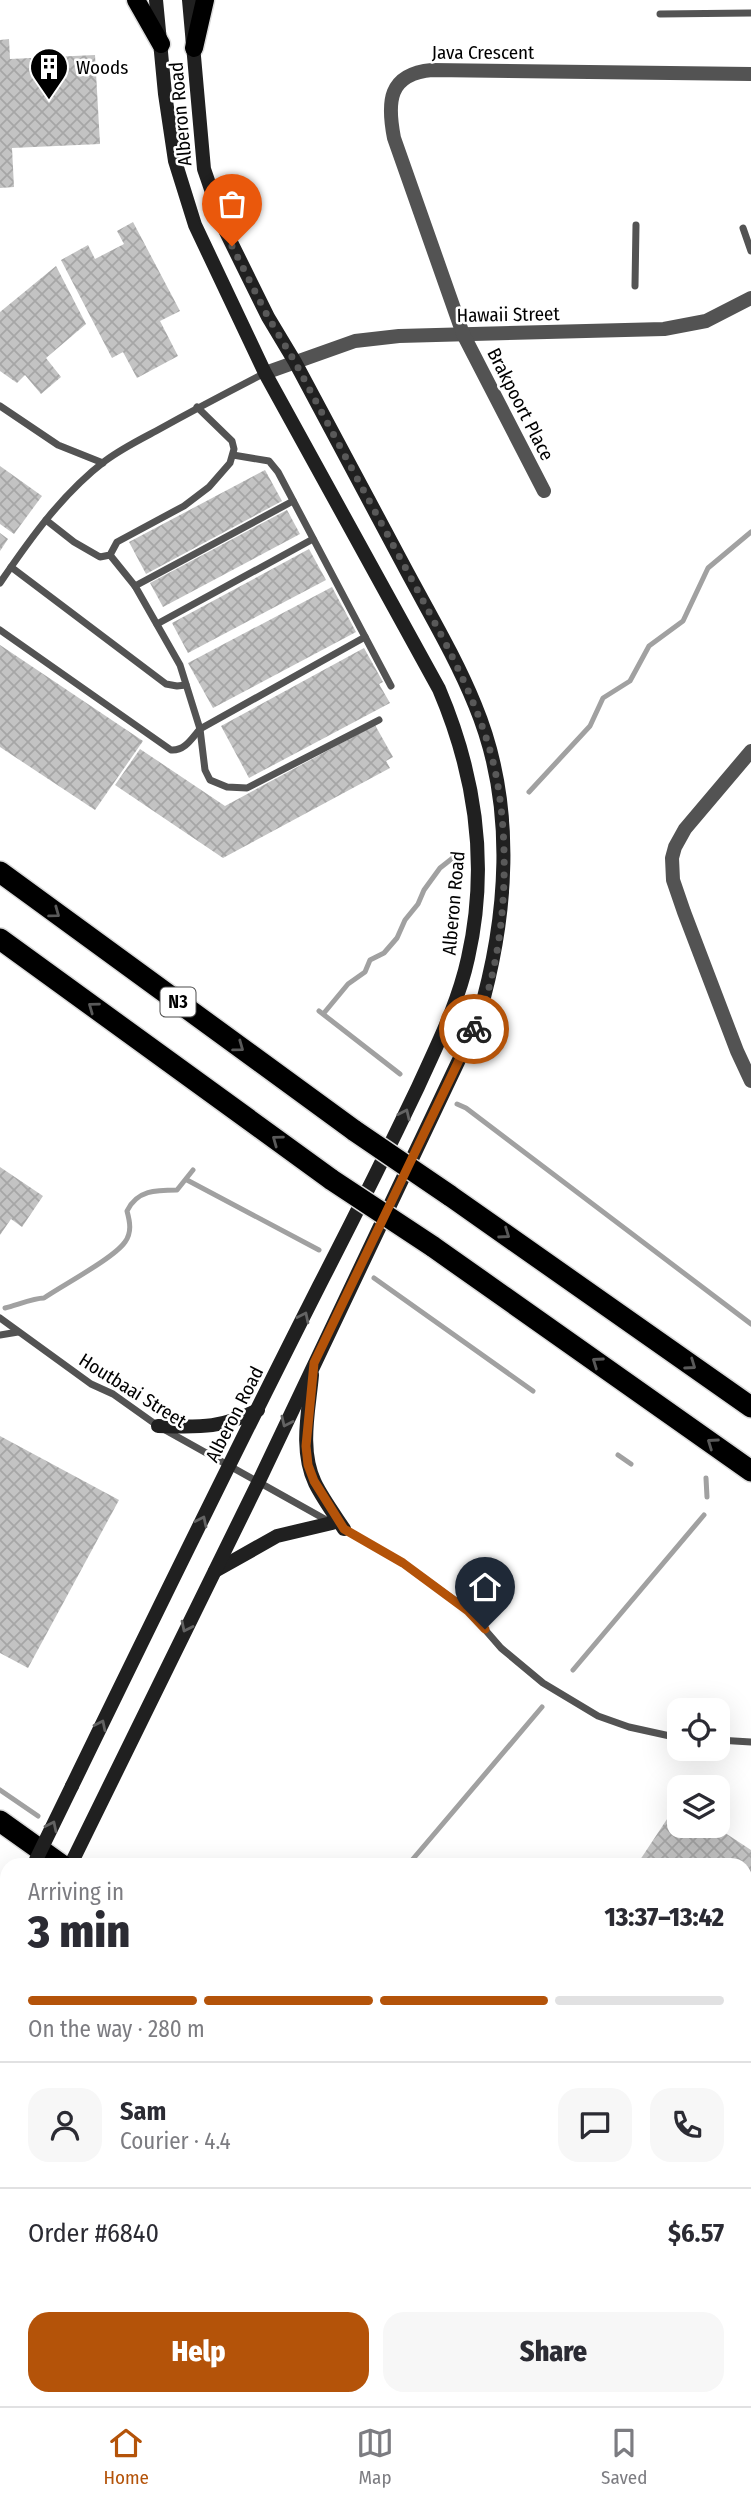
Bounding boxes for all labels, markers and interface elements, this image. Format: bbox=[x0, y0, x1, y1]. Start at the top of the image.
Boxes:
street label: Java Crescent bbox=[432, 41, 535, 64]
building icon: Woods bbox=[28, 46, 70, 101]
place label: Woods bbox=[76, 56, 128, 79]
street label: Alberon Road bbox=[164, 61, 197, 167]
pin bbox=[202, 174, 262, 246]
icon: bag bbox=[213, 185, 251, 223]
street label: Hawaii Street bbox=[456, 302, 560, 327]
street label: Brakpoort Place bbox=[482, 344, 559, 464]
street label: Alberon Road bbox=[437, 850, 470, 956]
one-way arrow bbox=[47, 904, 60, 917]
road number: N3 bbox=[160, 987, 196, 1016]
courier bbox=[439, 994, 509, 1064]
one-way arrow bbox=[88, 1003, 101, 1015]
icon: bike bbox=[455, 1010, 493, 1048]
one-way arrow bbox=[231, 1038, 244, 1051]
one-way arrow bbox=[397, 1109, 411, 1121]
one-way arrow bbox=[272, 1136, 285, 1149]
one-way arrow bbox=[497, 1226, 510, 1238]
one-way arrow bbox=[295, 1312, 309, 1324]
street label: Houtbaai Street bbox=[75, 1348, 191, 1433]
one-way arrow bbox=[683, 1357, 696, 1369]
one-way arrow bbox=[592, 1358, 605, 1370]
street label: Alberon Road bbox=[200, 1362, 268, 1466]
one-way arrow bbox=[280, 1415, 294, 1427]
one-way arrow bbox=[707, 1439, 720, 1451]
one-way arrow bbox=[193, 1516, 207, 1528]
pin bbox=[455, 1557, 515, 1629]
icon: home bbox=[466, 1568, 504, 1606]
one-way arrow bbox=[181, 1620, 195, 1632]
map controls bbox=[667, 1698, 730, 1838]
button: locate bbox=[667, 1698, 730, 1761]
one-way arrow bbox=[93, 1720, 107, 1732]
button: layers bbox=[667, 1775, 730, 1838]
one-way arrow bbox=[44, 1821, 58, 1833]
text: Arriving in bbox=[28, 1878, 124, 1906]
text: 13:37–13:42 bbox=[604, 1902, 724, 1933]
text: 3 min bbox=[28, 1904, 130, 1959]
text: On the way · 280 m bbox=[28, 2015, 205, 2043]
button: person bbox=[28, 2088, 102, 2162]
button: chat bbox=[558, 2088, 632, 2162]
button: phone bbox=[650, 2088, 724, 2162]
text: Sam bbox=[120, 2096, 166, 2127]
text: Courier · 4.4 bbox=[120, 2127, 231, 2155]
text: Order #6840 bbox=[28, 2218, 159, 2249]
text: $6.57 bbox=[668, 2218, 724, 2249]
button: Help bbox=[28, 2312, 369, 2392]
button: Share bbox=[383, 2312, 724, 2392]
tab: Home bbox=[104, 2424, 149, 2489]
tab: Map bbox=[356, 2424, 394, 2489]
tab: Saved bbox=[601, 2424, 647, 2489]

